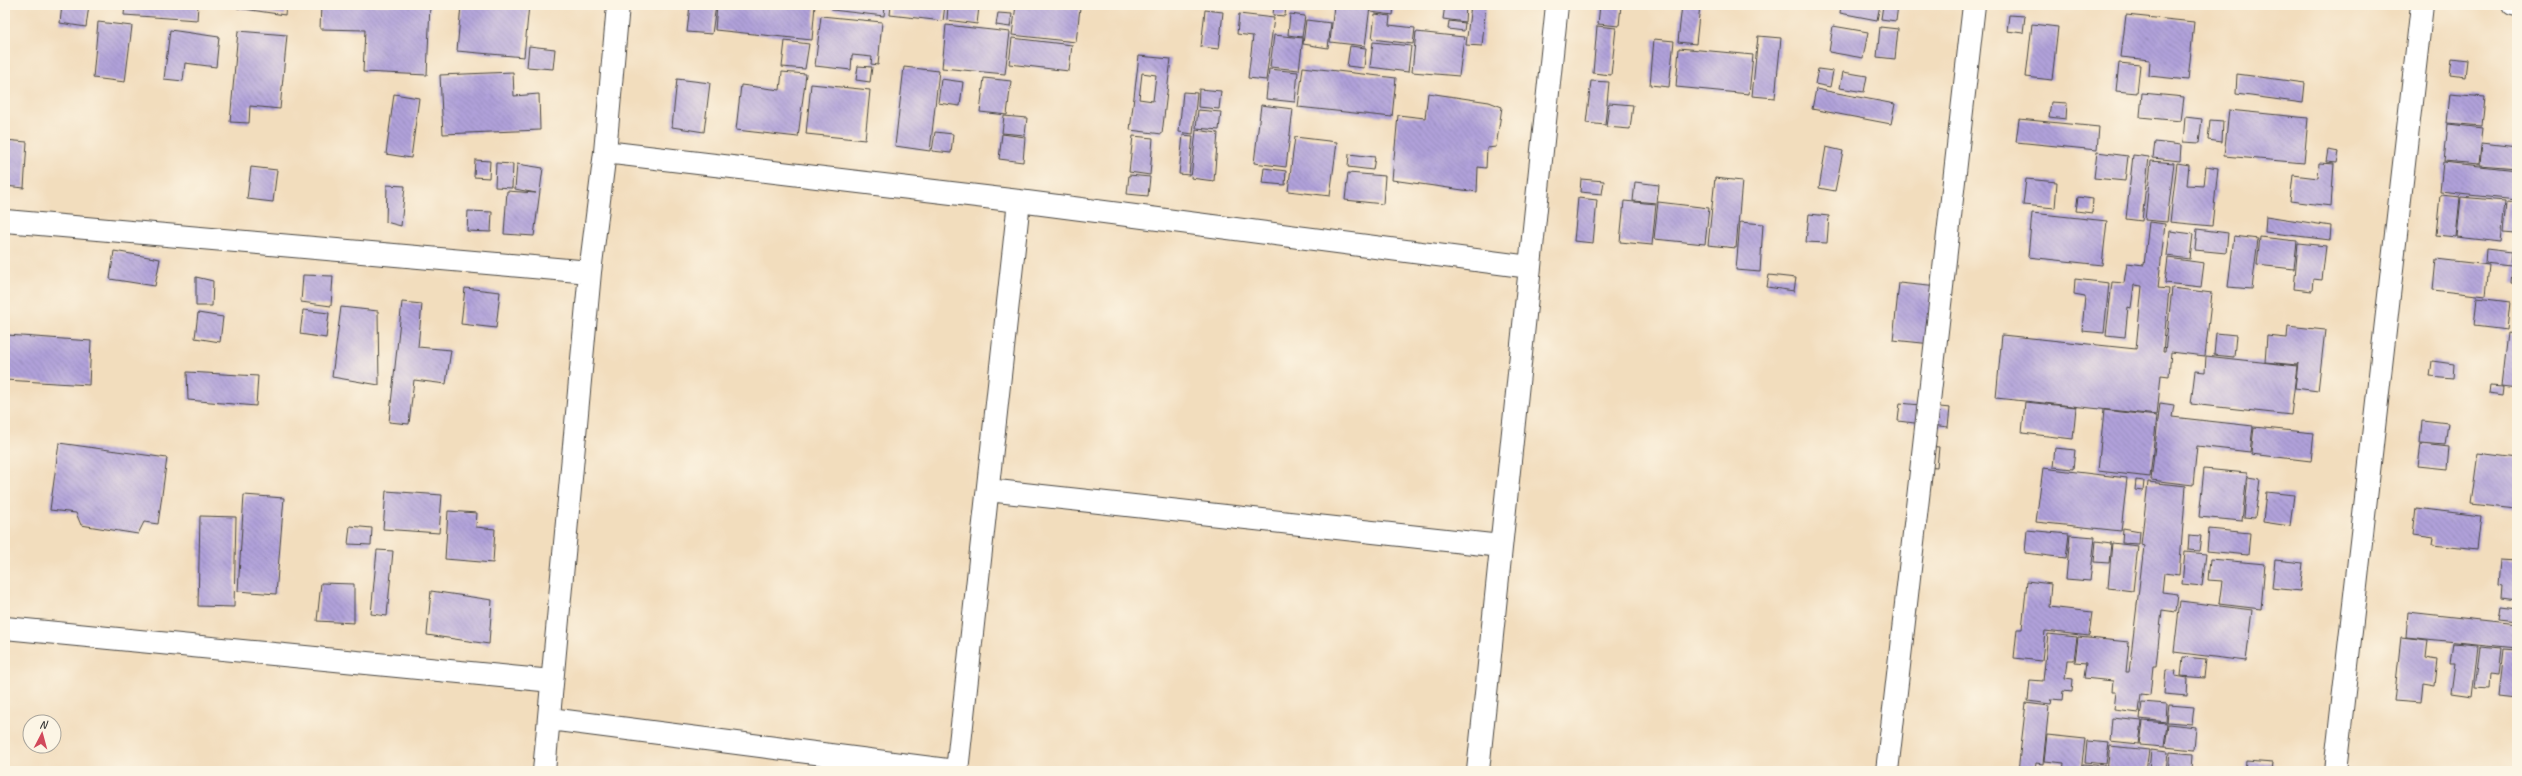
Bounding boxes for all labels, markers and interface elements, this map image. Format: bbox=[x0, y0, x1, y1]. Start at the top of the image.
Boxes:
north arrow bbox=[22, 714, 62, 754]
text: N bbox=[39, 717, 49, 732]

